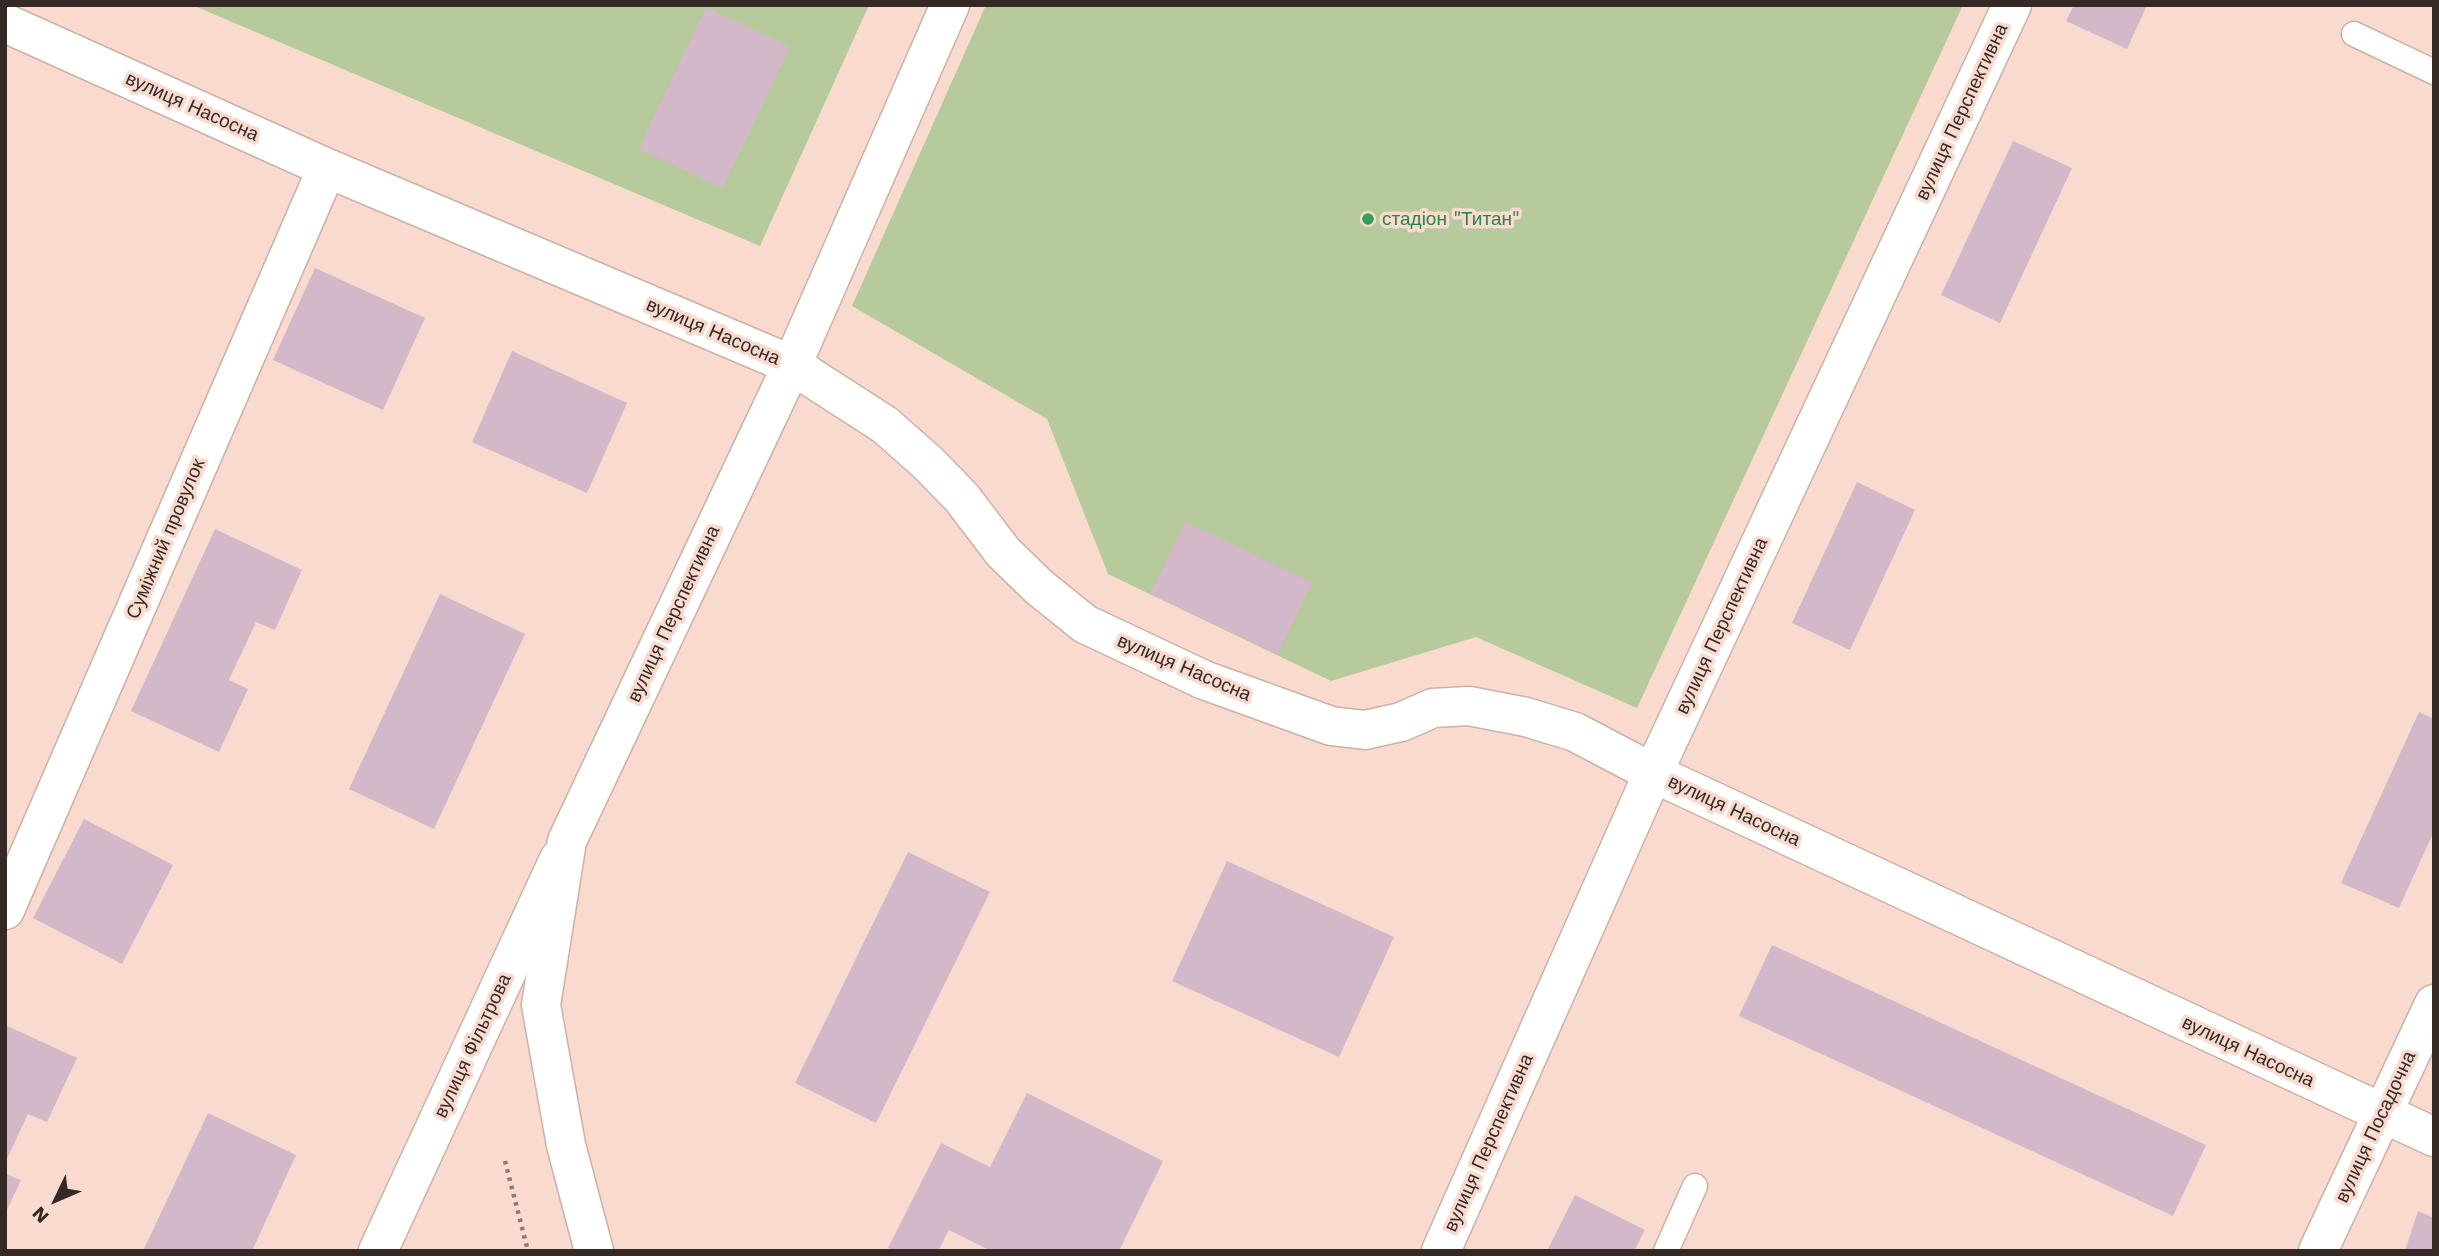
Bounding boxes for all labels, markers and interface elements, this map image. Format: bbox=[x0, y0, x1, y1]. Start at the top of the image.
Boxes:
street label: вулиця Перспективна bbox=[1911, 20, 2013, 204]
street label: вулиця Насосна bbox=[122, 67, 262, 147]
place label: стадіон "Титан" bbox=[1382, 208, 1520, 230]
marker: стадіон "Титан" bbox=[1360, 211, 1376, 227]
street label: вулиця Насосна bbox=[643, 294, 783, 370]
street label: Суміжний провулок bbox=[122, 456, 210, 622]
street label: вулиця Перспективна bbox=[623, 522, 725, 706]
street label: вулиця Перспективна bbox=[1671, 534, 1773, 718]
street label: вулиця Насосна bbox=[1114, 630, 1254, 706]
street label: вулиця Насосна bbox=[1664, 770, 1804, 852]
street label: вулиця Фільтрова bbox=[430, 970, 516, 1122]
street label: вулиця Насосна bbox=[2178, 1011, 2318, 1093]
street label: вулиця Посадочна bbox=[2331, 1048, 2421, 1206]
street label: вулиця Перспективна bbox=[1439, 1051, 1539, 1235]
north arrow bbox=[21, 1165, 91, 1235]
text: N bbox=[27, 1202, 54, 1228]

